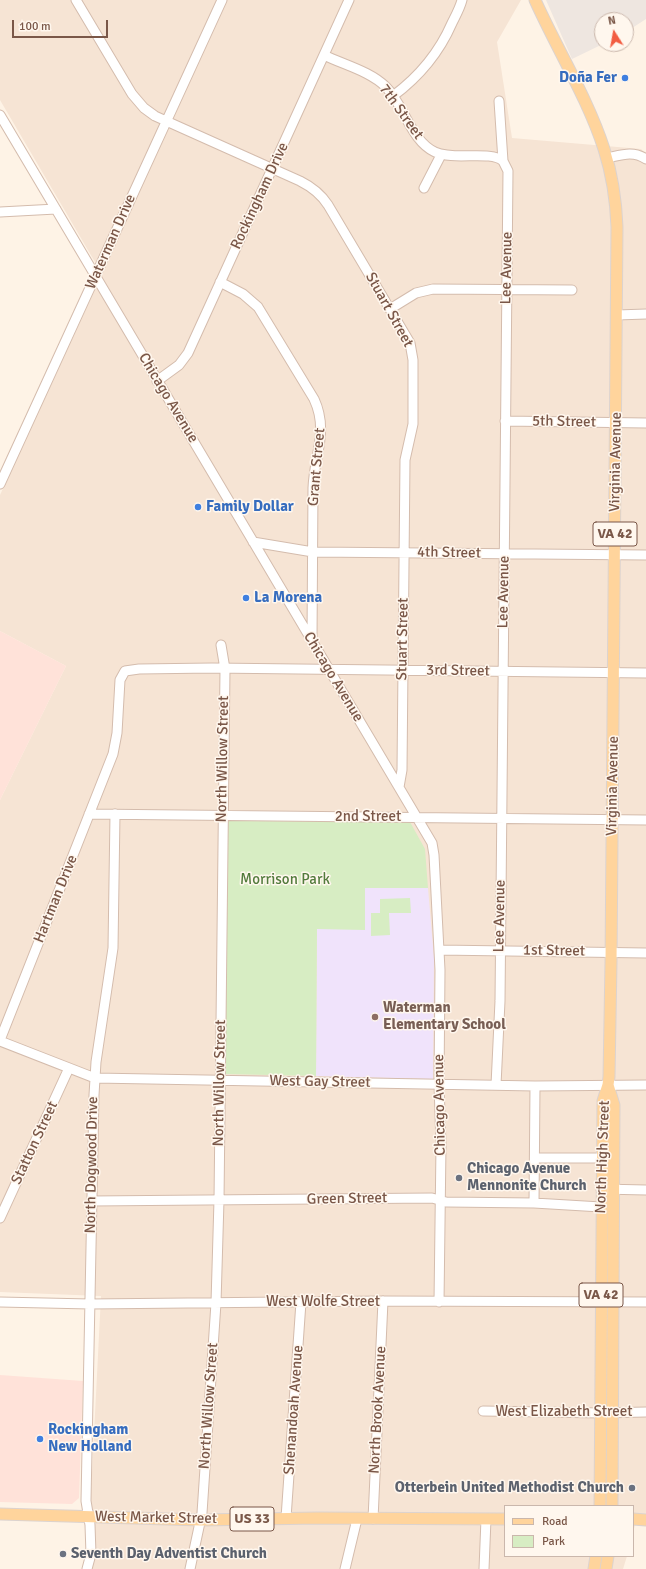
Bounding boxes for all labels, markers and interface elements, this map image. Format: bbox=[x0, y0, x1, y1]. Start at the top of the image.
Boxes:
scale bar bbox=[14, 12, 110, 38]
north arrow bbox=[594, 12, 634, 52]
text: N bbox=[607, 14, 617, 28]
text: 100 m bbox=[19, 19, 51, 34]
place label: Doña Fer bbox=[559, 69, 617, 87]
marker: Doña Fer bbox=[620, 73, 630, 83]
street label: 7th Street bbox=[375, 81, 427, 143]
street label: Rockingham Drive bbox=[227, 140, 293, 252]
street label: Waterman Drive bbox=[82, 192, 140, 292]
street label: Lee Avenue bbox=[497, 232, 517, 304]
street label: Stuart Street bbox=[361, 269, 417, 351]
street label: Chicago Avenue bbox=[134, 350, 202, 446]
street label: 5th Street bbox=[532, 412, 596, 432]
street label: Virginia Avenue bbox=[606, 412, 626, 512]
street label: Grant Street bbox=[305, 427, 329, 507]
place label: Family Dollar bbox=[206, 498, 294, 516]
marker: Family Dollar bbox=[193, 502, 203, 512]
road number: VA 42 bbox=[593, 522, 637, 546]
street label: 4th Street bbox=[417, 543, 481, 563]
street label: Lee Avenue bbox=[494, 556, 514, 628]
place label: La Morena bbox=[254, 589, 322, 607]
marker: La Morena bbox=[241, 593, 251, 603]
street label: Stuart Street bbox=[393, 597, 413, 681]
street label: Chicago Avenue bbox=[299, 629, 367, 725]
street label: 3rd Street bbox=[426, 661, 490, 681]
street label: North Willow Street bbox=[213, 695, 233, 823]
street label: Virginia Avenue bbox=[603, 736, 623, 836]
street label: 2nd Street bbox=[335, 808, 401, 826]
street label: Hartman Drive bbox=[30, 852, 82, 946]
park label: Morrison Park bbox=[240, 871, 330, 889]
street label: Lee Avenue bbox=[490, 880, 510, 952]
street label: 1st Street bbox=[523, 941, 585, 961]
place label: Waterman Elementary School bbox=[383, 999, 506, 1034]
marker: Waterman Elementary School bbox=[370, 1012, 380, 1022]
street label: North Willow Street bbox=[210, 1019, 230, 1147]
street label: Chicago Avenue bbox=[430, 1054, 450, 1156]
street label: West Gay Street bbox=[269, 1072, 371, 1092]
street label: North Dogwood Drive bbox=[82, 1096, 102, 1234]
street label: Statton Street bbox=[8, 1099, 62, 1187]
street label: North High Street bbox=[592, 1100, 614, 1214]
place label: Chicago Avenue Mennonite Church bbox=[467, 1160, 587, 1195]
marker: Chicago Avenue Mennonite Church bbox=[454, 1173, 464, 1183]
street label: Green Street bbox=[307, 1189, 387, 1209]
road number: VA 42 bbox=[579, 1283, 623, 1307]
street label: West Wolfe Street bbox=[266, 1293, 380, 1311]
street label: North Willow Street bbox=[196, 1342, 222, 1470]
street label: Shenandoah Avenue bbox=[280, 1345, 308, 1475]
street label: North Brook Avenue bbox=[366, 1346, 390, 1474]
street label: West Elizabeth Street bbox=[495, 1403, 633, 1421]
place label: Rockingham New Holland bbox=[48, 1421, 132, 1456]
marker: Rockingham New Holland bbox=[35, 1434, 45, 1444]
place label: Otterbein United Methodist Church bbox=[395, 1479, 624, 1497]
marker: Otterbein United Methodist Church bbox=[627, 1483, 637, 1493]
legend bbox=[504, 1505, 634, 1557]
road number: US 33 bbox=[230, 1507, 274, 1531]
street label: West Market Street bbox=[95, 1508, 217, 1528]
text: Road bbox=[542, 1514, 568, 1529]
text: Park bbox=[542, 1534, 565, 1549]
place label: Seventh Day Adventist Church bbox=[71, 1545, 267, 1563]
marker: Seventh Day Adventist Church bbox=[58, 1549, 68, 1559]

